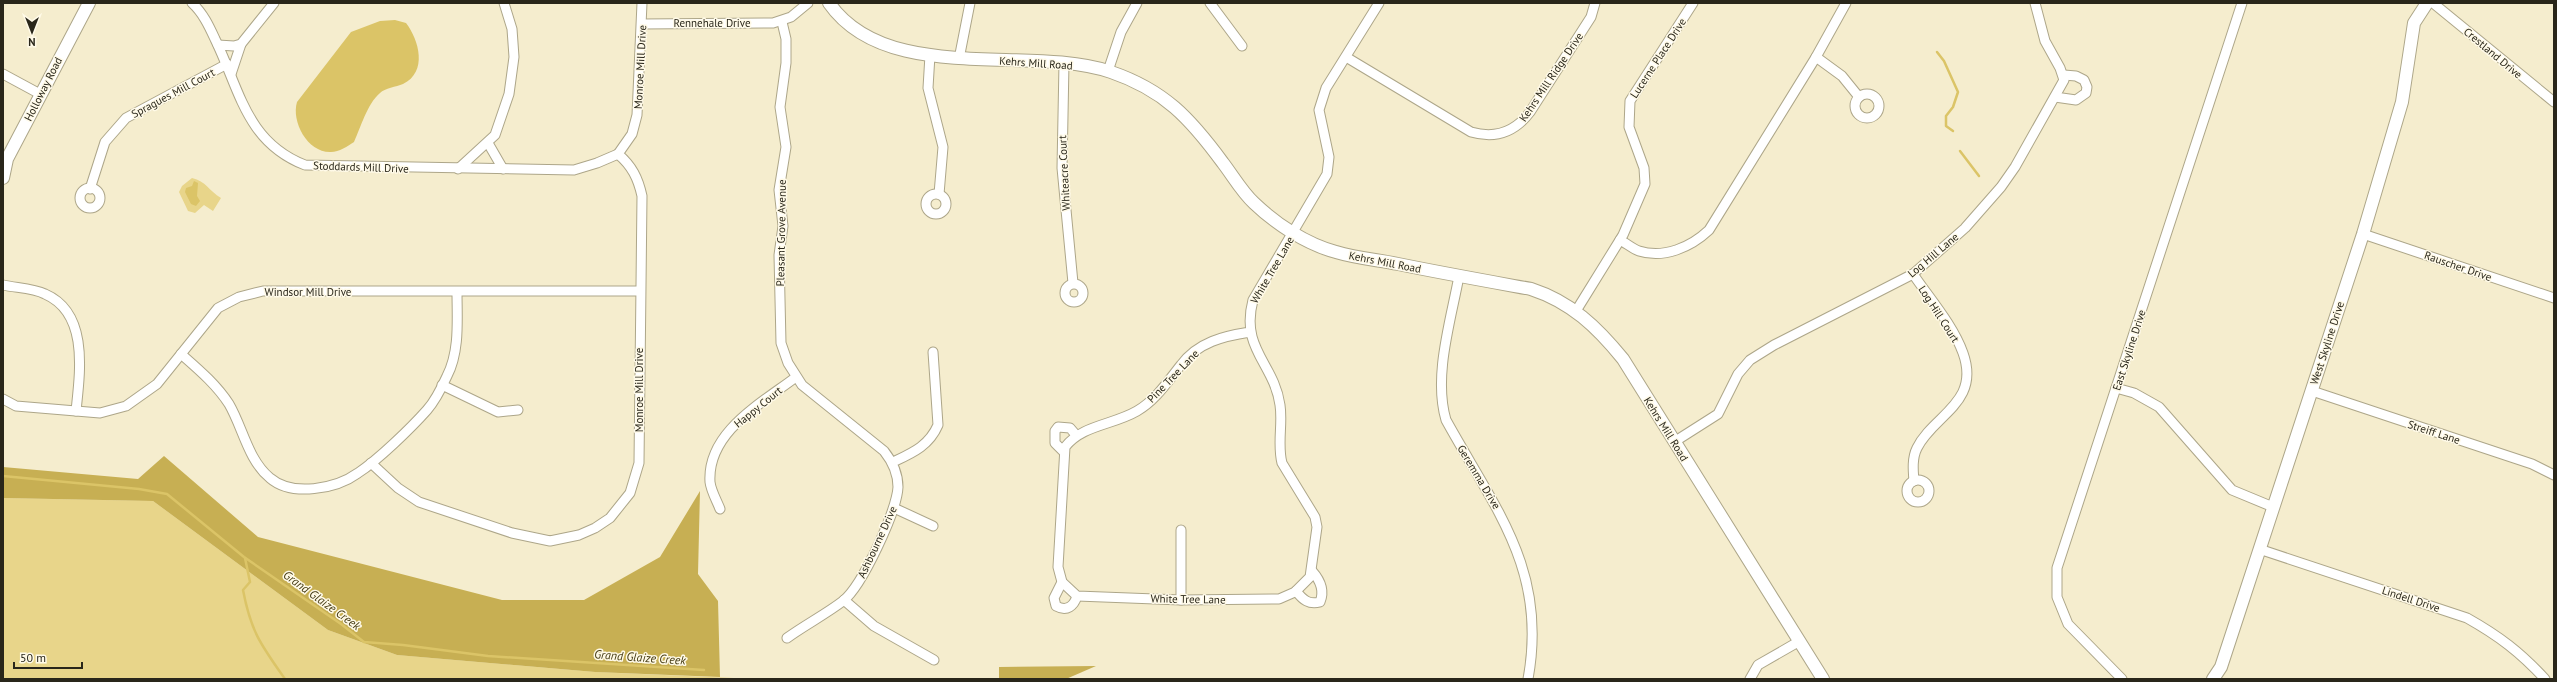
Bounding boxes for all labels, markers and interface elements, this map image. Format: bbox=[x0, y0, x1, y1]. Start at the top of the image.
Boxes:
north arrow bbox=[12, 12, 52, 52]
street label: Lucerne Place Drive bbox=[1627, 15, 1689, 101]
street label: Rennehale Drive bbox=[673, 16, 751, 30]
street label: Monroe Mill Drive bbox=[631, 24, 649, 110]
street label: Crestland Drive bbox=[2461, 25, 2525, 82]
street label: Kehrs Mill Ridge Drive bbox=[1516, 29, 1586, 124]
text: N bbox=[28, 35, 36, 49]
street label: Kehrs Mill Road bbox=[999, 53, 1073, 73]
street label: Holloway Road bbox=[21, 55, 65, 123]
street label: Spragues Mill Court bbox=[129, 65, 217, 121]
street label: Whiteacre Court bbox=[1055, 135, 1073, 211]
street label: Stoddards Mill Drive bbox=[313, 158, 409, 176]
street label: Pleasant Grove Avenue bbox=[773, 179, 789, 287]
street label: Log Hill Lane bbox=[1905, 229, 1962, 280]
street label: White Tree Lane bbox=[1247, 234, 1297, 306]
street label: Kehrs Mill Road bbox=[1348, 248, 1422, 276]
street label: Rauscher Drive bbox=[2422, 248, 2494, 284]
street label: Log Hill Court bbox=[1915, 283, 1963, 345]
street label: Windsor Mill Drive bbox=[265, 285, 352, 299]
street label: West Skyline Drive bbox=[2307, 299, 2347, 387]
street label: East Skyline Drive bbox=[2109, 307, 2149, 392]
street label: Pine Tree Lane bbox=[1144, 346, 1202, 406]
street label: Monroe Mill Drive bbox=[632, 347, 646, 432]
street label: Happy Court bbox=[731, 383, 785, 431]
street label: Kehrs Mill Road bbox=[1641, 394, 1691, 464]
street label: Streiff Lane bbox=[2406, 417, 2462, 447]
street label: Geremma Drive bbox=[1454, 442, 1504, 512]
street label: Ashbourne Drive bbox=[854, 503, 900, 580]
water label: Grand Glaize Creek bbox=[280, 567, 364, 633]
street label: Lindell Drive bbox=[2380, 583, 2442, 615]
street label: White Tree Lane bbox=[1150, 591, 1226, 607]
scale bar bbox=[14, 644, 82, 670]
water label: Grand Glaize Creek bbox=[594, 646, 687, 668]
text: 50 m bbox=[20, 650, 46, 665]

